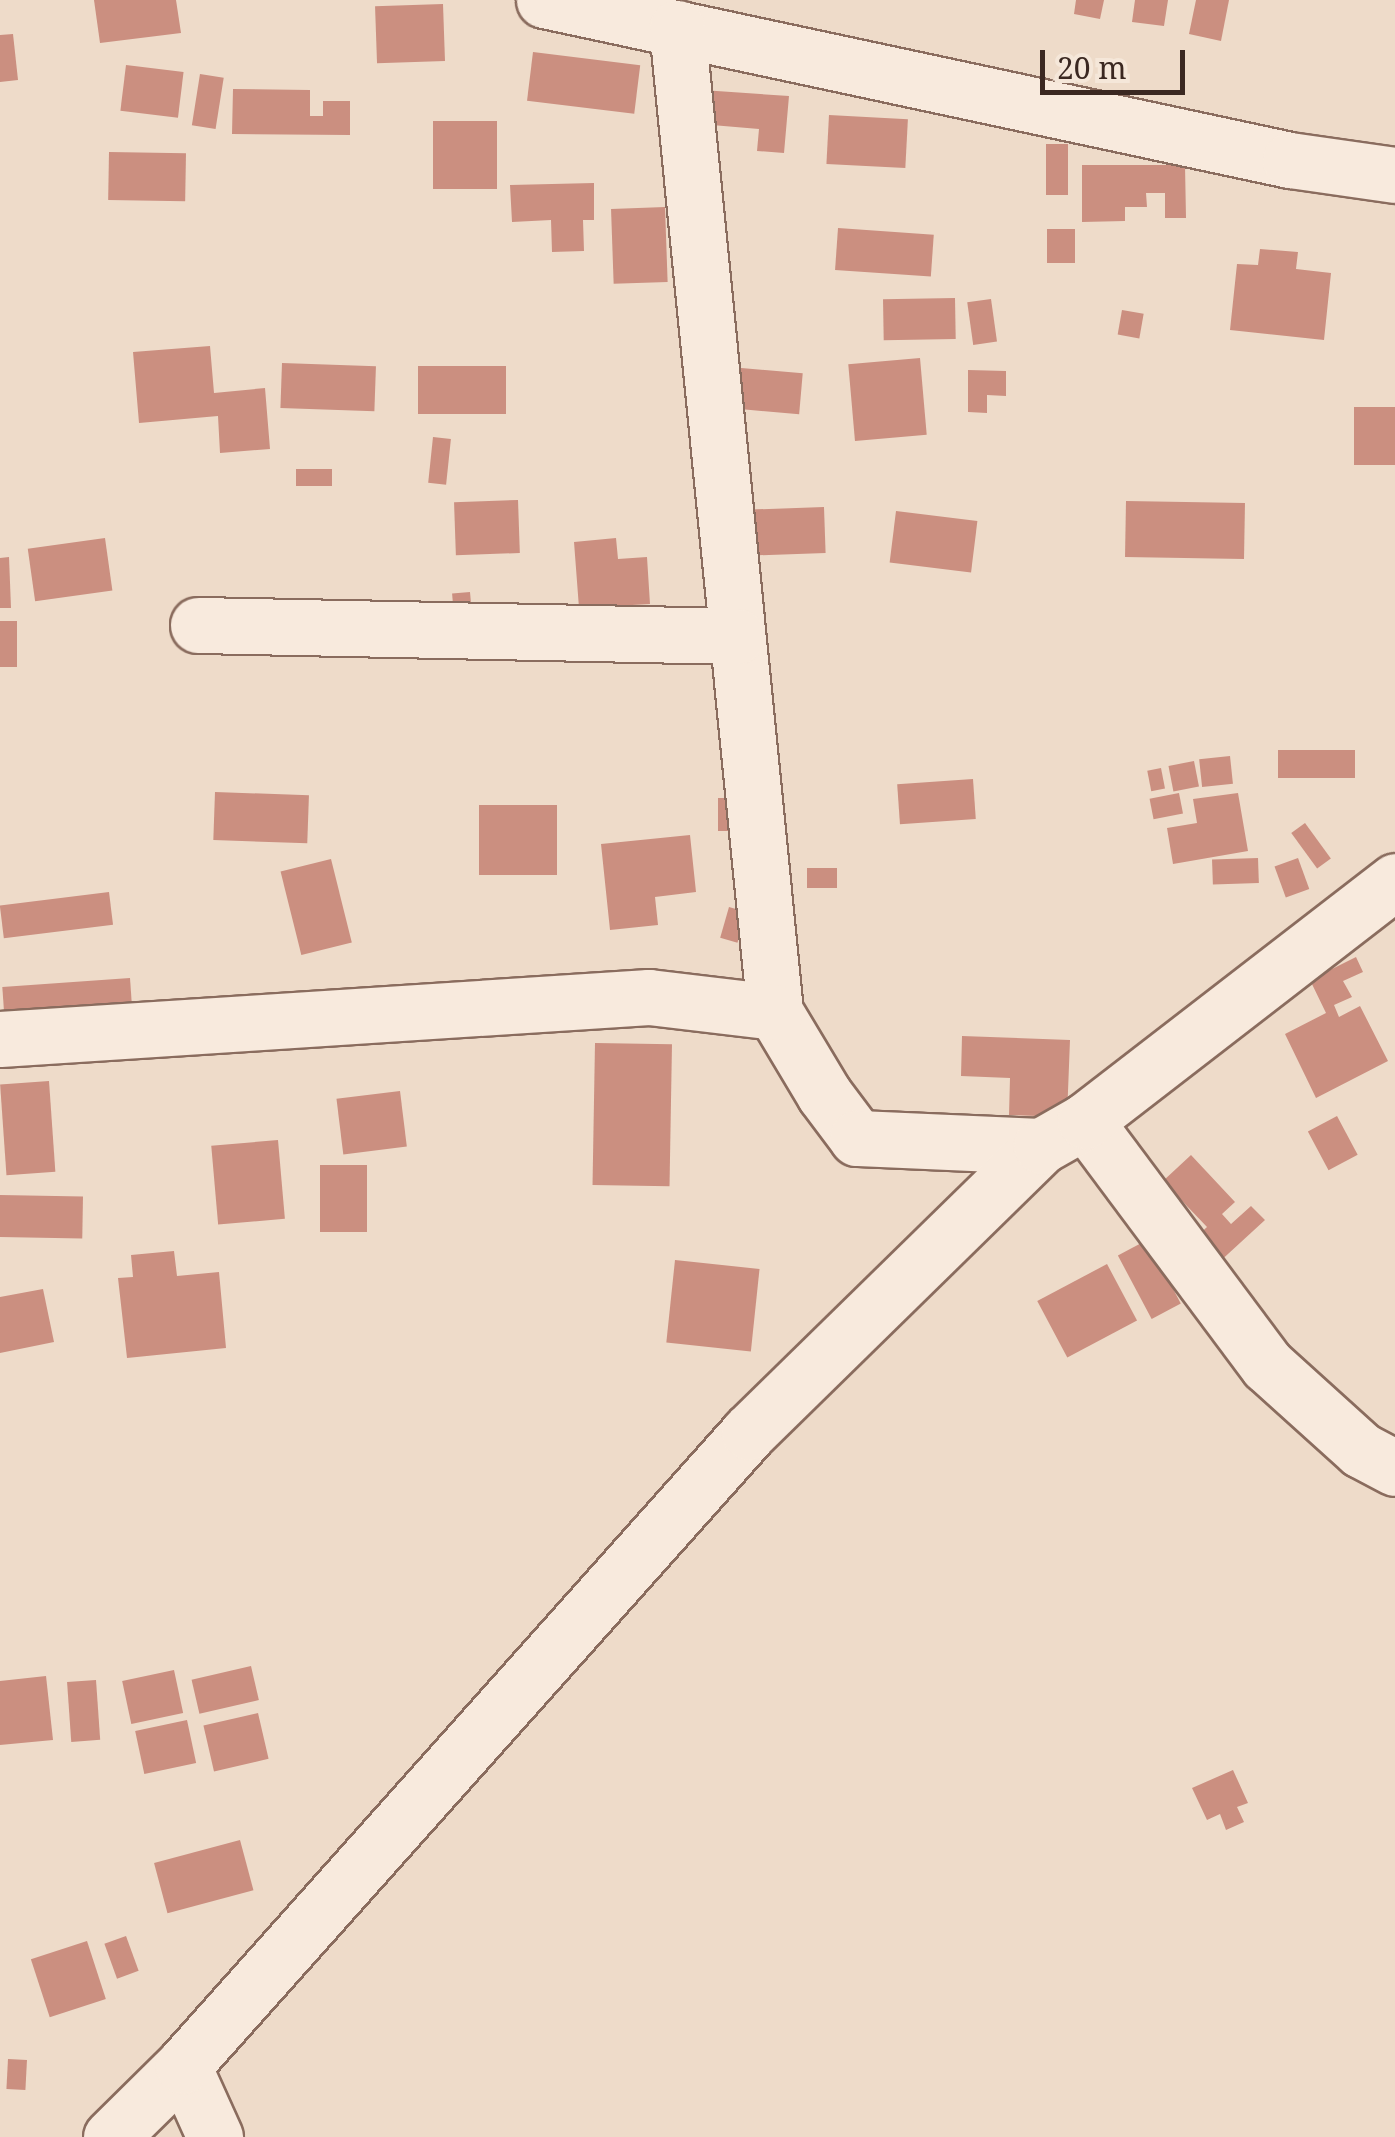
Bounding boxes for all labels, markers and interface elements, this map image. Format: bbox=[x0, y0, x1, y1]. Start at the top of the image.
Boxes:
scale bar bbox=[1045, 30, 1190, 92]
text: 20 m bbox=[1057, 47, 1127, 88]

